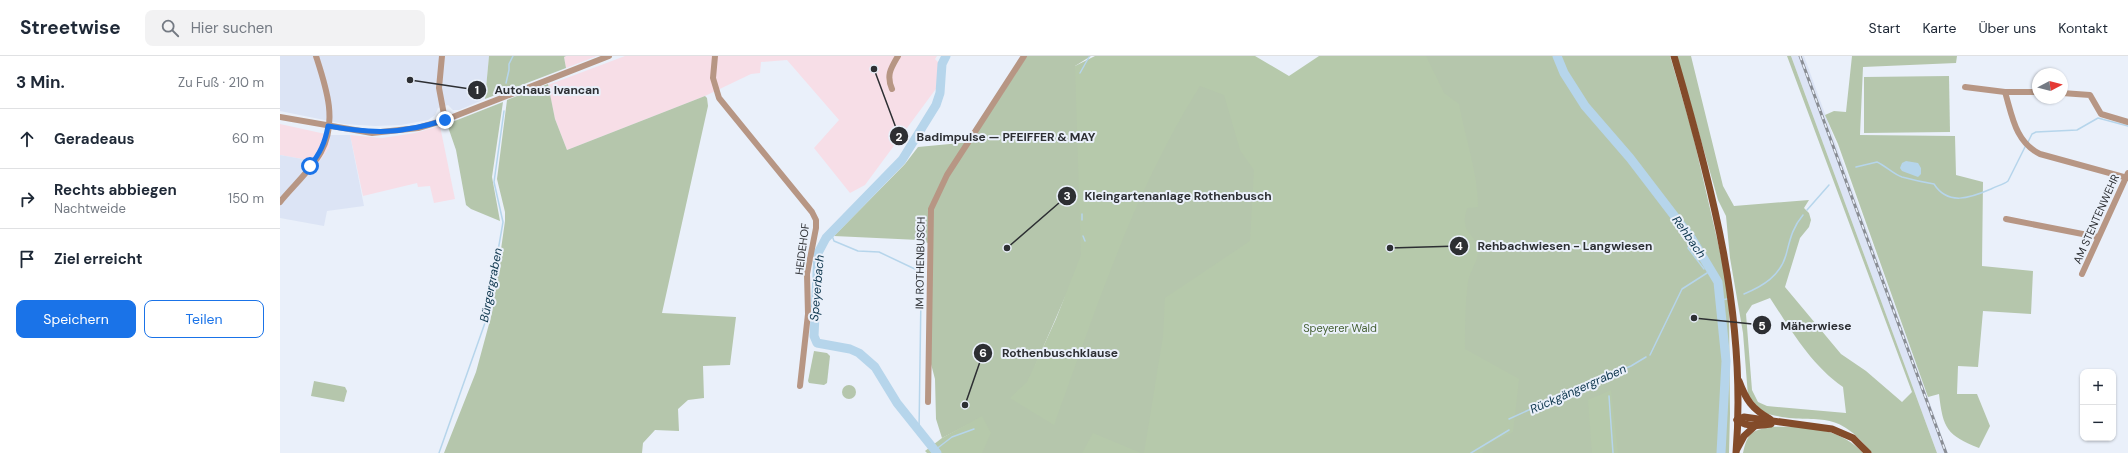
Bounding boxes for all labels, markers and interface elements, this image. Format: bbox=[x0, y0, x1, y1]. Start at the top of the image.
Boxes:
search box bbox=[145, 10, 425, 46]
text: Streetwise bbox=[20, 15, 121, 40]
icon: search bbox=[159, 17, 181, 39]
text: Hier suchen bbox=[191, 18, 273, 38]
text: Start bbox=[1869, 19, 1900, 37]
text: Karte bbox=[1922, 19, 1956, 37]
text: Über uns bbox=[1978, 19, 2036, 37]
text: Kontakt bbox=[2058, 19, 2108, 37]
north arrow bbox=[2032, 68, 2068, 104]
text: 3 Min. bbox=[16, 71, 65, 93]
text: Zu Fuß · 210 m bbox=[178, 74, 264, 91]
callout: Autohaus Ivancan bbox=[467, 78, 608, 102]
text: 1 bbox=[475, 82, 479, 98]
text: Autohaus Ivancan bbox=[494, 82, 600, 98]
route end bbox=[436, 111, 454, 129]
callout: Badimpulse — PFEIFFER & MAY bbox=[889, 124, 1103, 148]
icon: ahead bbox=[16, 128, 38, 150]
text: Geradeaus bbox=[54, 129, 135, 149]
text: 2 bbox=[896, 129, 903, 145]
text: Badimpulse — PFEIFFER & MAY bbox=[917, 129, 1096, 145]
text: 60 m bbox=[232, 130, 264, 147]
route start bbox=[301, 157, 319, 175]
street label: AM STENTENWEHR bbox=[2070, 172, 2122, 266]
text: Rechts abbiegen bbox=[54, 180, 177, 200]
callout: Kleingartenanlage Rothenbusch bbox=[1057, 184, 1280, 208]
icon: right bbox=[16, 188, 38, 210]
text: 3 bbox=[1063, 188, 1071, 204]
text: Kleingartenanlage Rothenbusch bbox=[1084, 188, 1272, 204]
text: 150 m bbox=[228, 190, 264, 207]
text: Nachtweide bbox=[54, 200, 126, 217]
water label: Rehbach bbox=[1669, 213, 1710, 262]
street label: IM ROTHENBUSCH bbox=[912, 217, 928, 309]
street label: HEIDEHOF bbox=[792, 222, 812, 276]
callout: Rehbachwiesen - Langwiesen bbox=[1449, 234, 1660, 258]
text: 4 bbox=[1455, 238, 1463, 254]
text: Rehbachwiesen - Langwiesen bbox=[1477, 238, 1653, 254]
water label: Bürgergraben bbox=[476, 246, 506, 323]
icon: arrive bbox=[16, 248, 38, 270]
text: Ziel erreicht bbox=[54, 249, 143, 269]
water label: Speyerbach bbox=[806, 254, 828, 322]
button: Speichern bbox=[16, 300, 136, 338]
button: Teilen bbox=[144, 300, 264, 338]
callout: Mäherwiese bbox=[1752, 313, 1859, 337]
text: 5 bbox=[1758, 318, 1766, 334]
text: Mäherwiese bbox=[1780, 318, 1852, 334]
park label: Speyerer Wald bbox=[1303, 321, 1377, 335]
callout: Rothenbuschklause bbox=[973, 341, 1126, 365]
text: 6 bbox=[979, 345, 987, 361]
text: Rothenbuschklause bbox=[1002, 345, 1118, 361]
water label: Rückgängergraben bbox=[1527, 361, 1629, 417]
map controls bbox=[2080, 369, 2116, 441]
button: + bbox=[2080, 369, 2116, 405]
button: − bbox=[2080, 405, 2116, 441]

